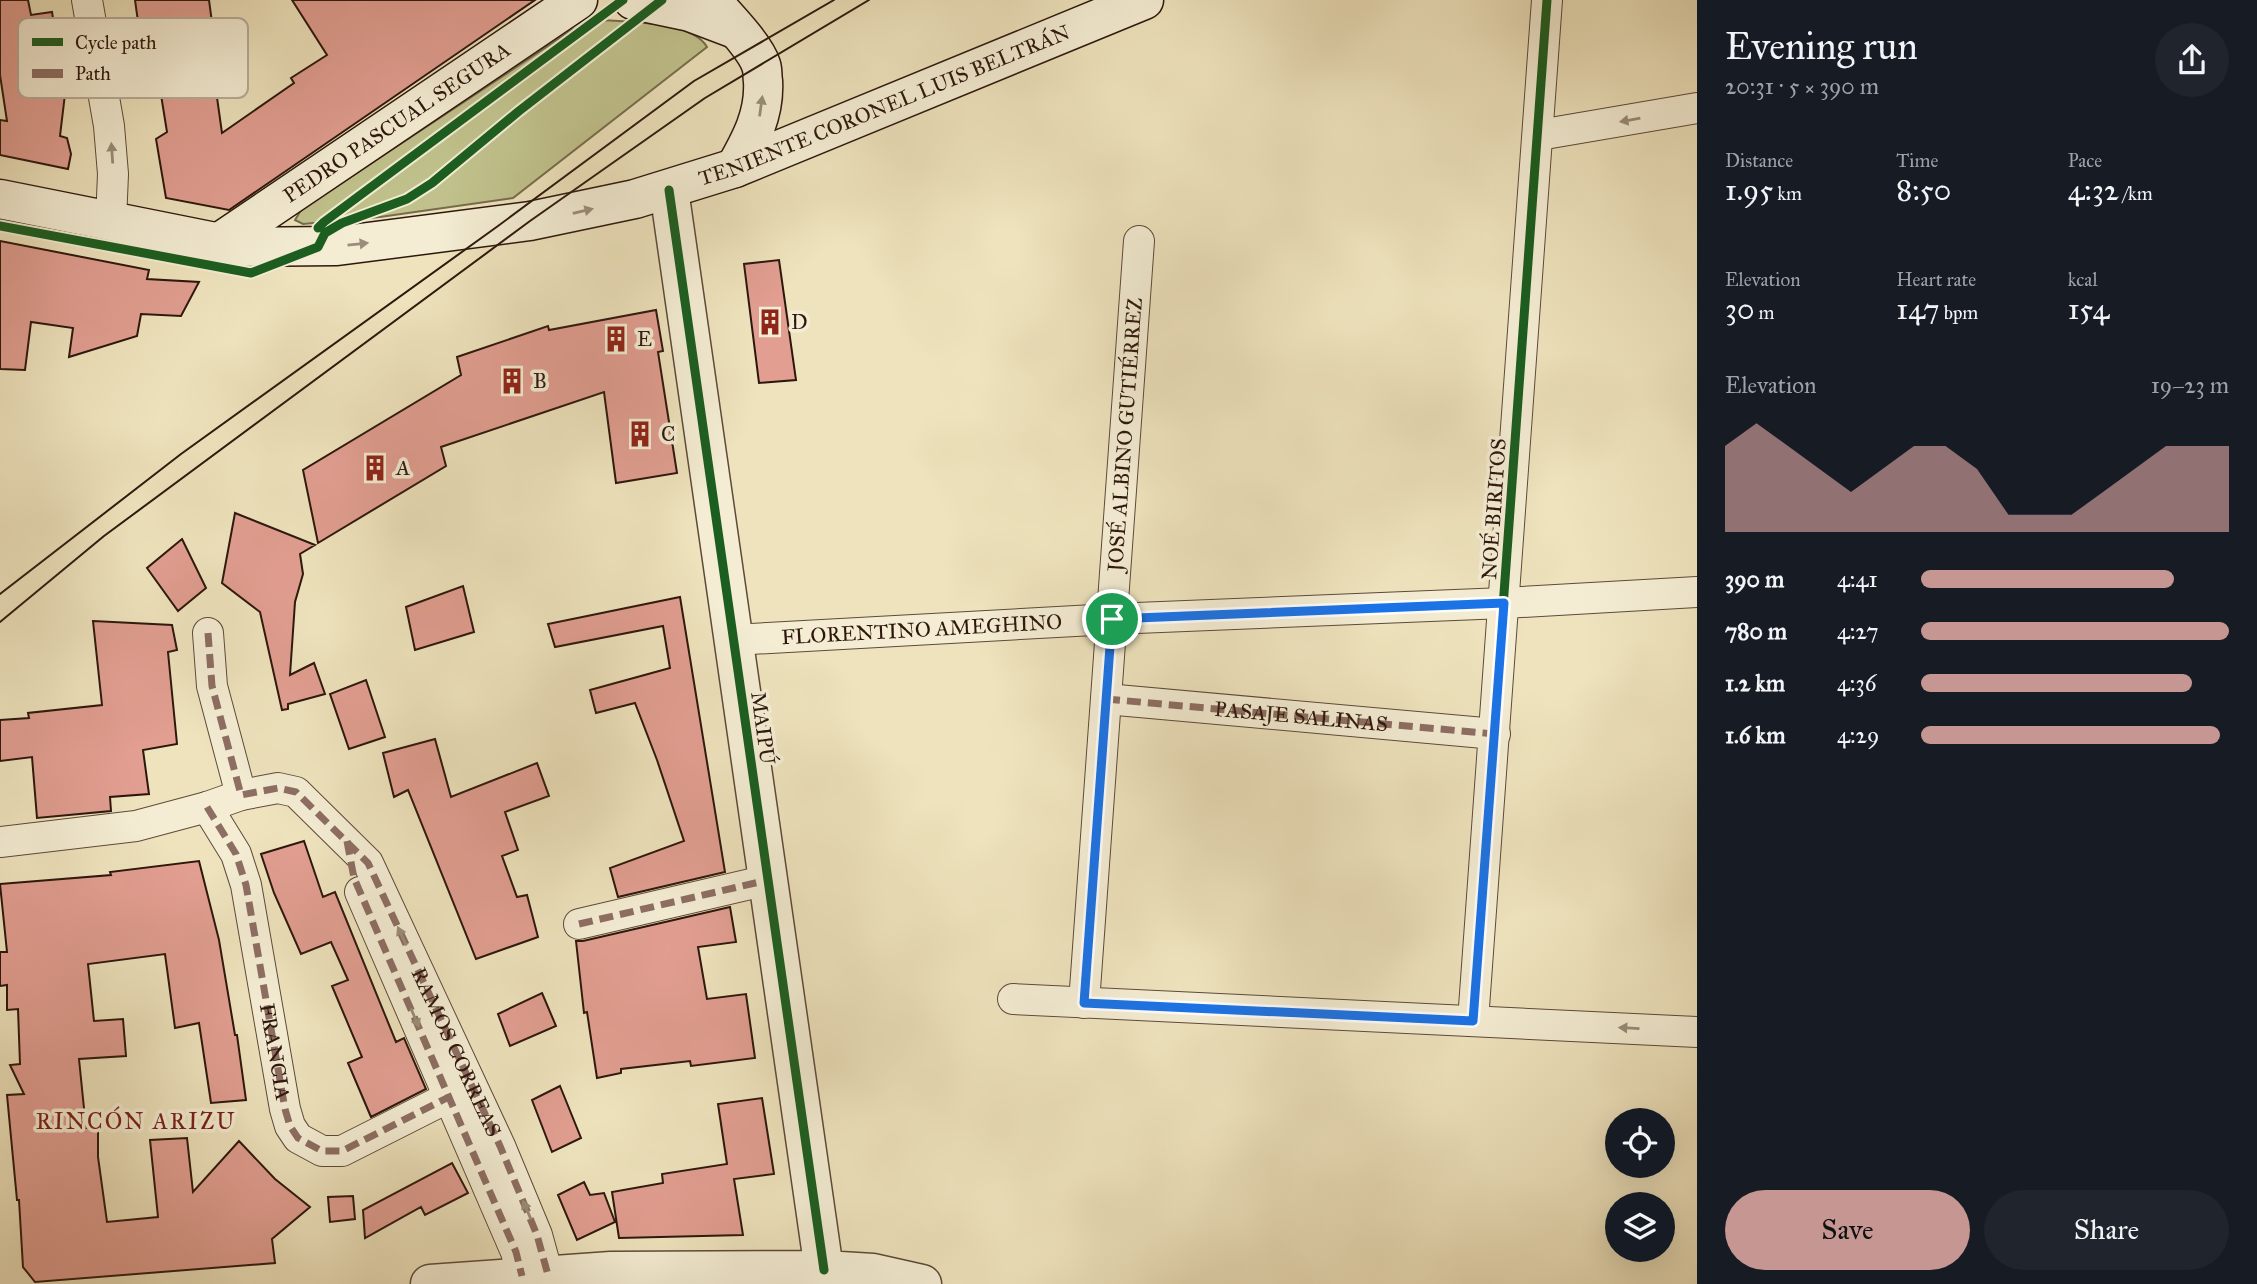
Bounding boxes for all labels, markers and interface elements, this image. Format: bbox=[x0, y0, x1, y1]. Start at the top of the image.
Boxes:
legend bbox=[18, 18, 248, 98]
street label: TENIENTE CORONEL LUIS BELTRÁN bbox=[695, 19, 1074, 192]
text: Evening run bbox=[1725, 23, 1918, 69]
button: share bbox=[2155, 23, 2229, 97]
text: Cycle path bbox=[75, 31, 157, 54]
street label: PEDRO PASCUAL SEGURA bbox=[278, 37, 515, 208]
text: Path bbox=[75, 62, 111, 85]
text: 20:31 · 5 × 390 m bbox=[1725, 72, 1879, 100]
one-way arrow bbox=[756, 95, 767, 117]
one-way arrow bbox=[1619, 115, 1641, 126]
one-way arrow bbox=[106, 142, 117, 164]
text: Distance bbox=[1725, 149, 1793, 172]
text: Time bbox=[1896, 149, 1938, 172]
text: Pace bbox=[2068, 149, 2102, 172]
text: 1.95 bbox=[1725, 172, 1773, 208]
text: 8:50 bbox=[1896, 172, 1951, 208]
text: 4:32 bbox=[2068, 172, 2119, 208]
text: km bbox=[1773, 182, 1802, 205]
text: /km bbox=[2119, 182, 2153, 205]
one-way arrow bbox=[572, 205, 594, 216]
one-way arrow bbox=[347, 238, 369, 249]
text: Elevation bbox=[1725, 268, 1800, 291]
text: Heart rate bbox=[1896, 268, 1976, 291]
text: kcal bbox=[2068, 268, 2098, 291]
text: 30 bbox=[1725, 291, 1754, 327]
text: 147 bbox=[1896, 291, 1940, 327]
text: 154 bbox=[2068, 291, 2109, 327]
street label: JOSÉ ALBINO GUTIÉRREZ bbox=[1102, 297, 1148, 574]
text: m bbox=[1754, 301, 1775, 324]
text: bpm bbox=[1940, 301, 1978, 324]
building icon: D bbox=[755, 307, 785, 337]
place label: D bbox=[791, 309, 808, 335]
building icon: E bbox=[601, 324, 631, 354]
place label: E bbox=[637, 326, 652, 352]
building icon: B bbox=[497, 366, 527, 396]
place label: B bbox=[533, 368, 547, 394]
text: Elevation bbox=[1725, 371, 1816, 399]
text: 19–23 m bbox=[2151, 371, 2229, 399]
building icon: C bbox=[625, 419, 655, 449]
place label: C bbox=[661, 421, 675, 447]
street label: NOÉ BIRITOS bbox=[1475, 437, 1512, 581]
building icon: A bbox=[360, 453, 390, 483]
place label: A bbox=[395, 455, 410, 481]
text: 390 m bbox=[1725, 565, 1784, 593]
text: 4:41 bbox=[1837, 565, 1878, 593]
pin bbox=[1082, 589, 1142, 649]
icon: arrive bbox=[1093, 600, 1131, 638]
street label: FLORENTINO AMEGHINO bbox=[781, 609, 1063, 650]
text: 780 m bbox=[1725, 617, 1787, 645]
text: 4:27 bbox=[1837, 617, 1879, 645]
text: 1.2 km bbox=[1725, 669, 1785, 697]
text: 4:36 bbox=[1837, 669, 1877, 697]
street label: MAIPÚ bbox=[745, 690, 782, 767]
street label: PASAJE SALINAS bbox=[1213, 696, 1389, 737]
text: 1.6 km bbox=[1725, 721, 1786, 749]
text: 4:29 bbox=[1837, 721, 1879, 749]
one-way arrow bbox=[397, 926, 408, 947]
street label: RAMOS CORREAS bbox=[406, 963, 507, 1141]
street label: FRANCIA bbox=[254, 1001, 296, 1102]
one-way arrow bbox=[409, 1008, 420, 1029]
one-way arrow bbox=[1618, 1023, 1640, 1034]
district label: RINCÓN ARIZU bbox=[36, 1106, 236, 1135]
map controls bbox=[1605, 1108, 1675, 1262]
button: locate bbox=[1605, 1108, 1675, 1178]
button: Save bbox=[1725, 1190, 1970, 1270]
button: Share bbox=[1984, 1190, 2229, 1270]
button: layers bbox=[1605, 1192, 1675, 1262]
one-way arrow bbox=[521, 1200, 532, 1221]

